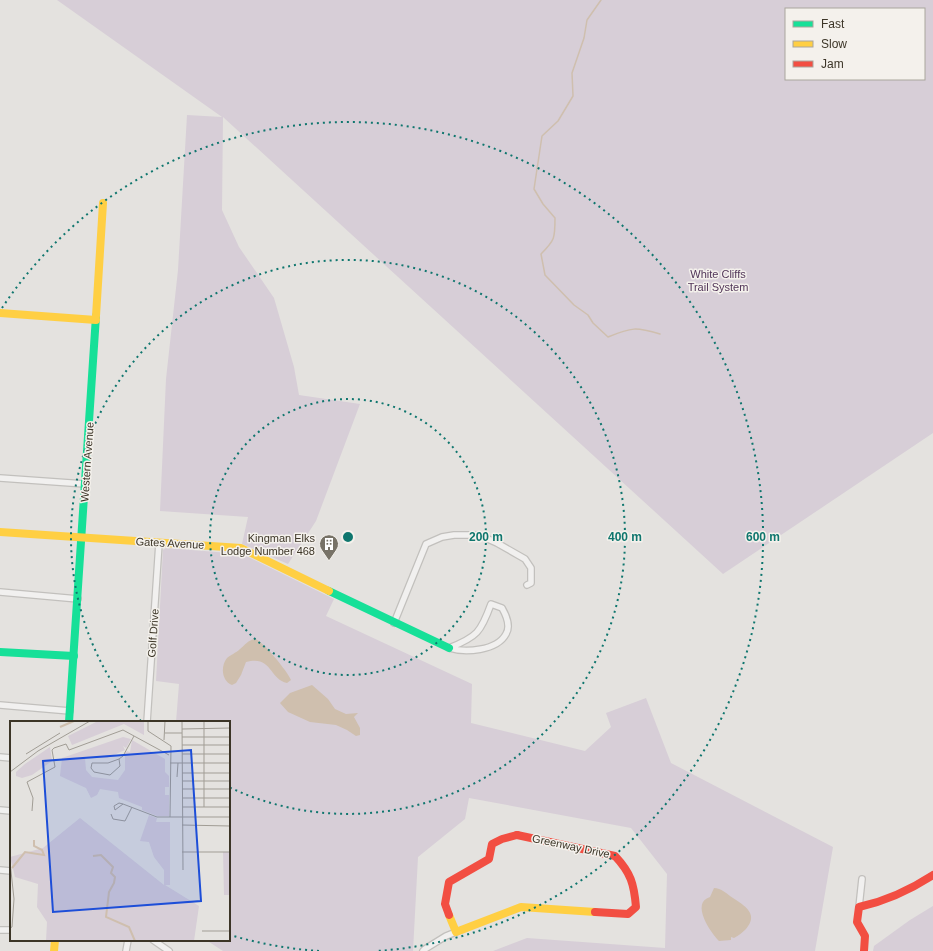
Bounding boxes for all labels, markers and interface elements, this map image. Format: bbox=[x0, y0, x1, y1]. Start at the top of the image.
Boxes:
legend bbox=[785, 8, 925, 80]
text: Fast bbox=[821, 17, 845, 31]
text: Slow bbox=[821, 37, 847, 51]
text: Jam bbox=[821, 57, 844, 71]
park label: White Cliffs Trail System bbox=[688, 268, 748, 293]
street label: Western Avenue bbox=[78, 422, 96, 502]
centre of rings bbox=[341, 530, 355, 544]
text: 200 m bbox=[469, 530, 503, 544]
text: 400 m bbox=[608, 530, 642, 544]
text: 600 m bbox=[746, 530, 780, 544]
place label: Kingman Elks Lodge Number 468 bbox=[221, 532, 315, 557]
building icon: Kingman Elks Lodge Number 468 bbox=[318, 533, 340, 561]
street label: Gates Avenue bbox=[135, 535, 205, 551]
street label: Golf Drive bbox=[145, 608, 161, 658]
inset map bbox=[10, 721, 230, 941]
street label: Greenway Drive bbox=[531, 832, 611, 860]

